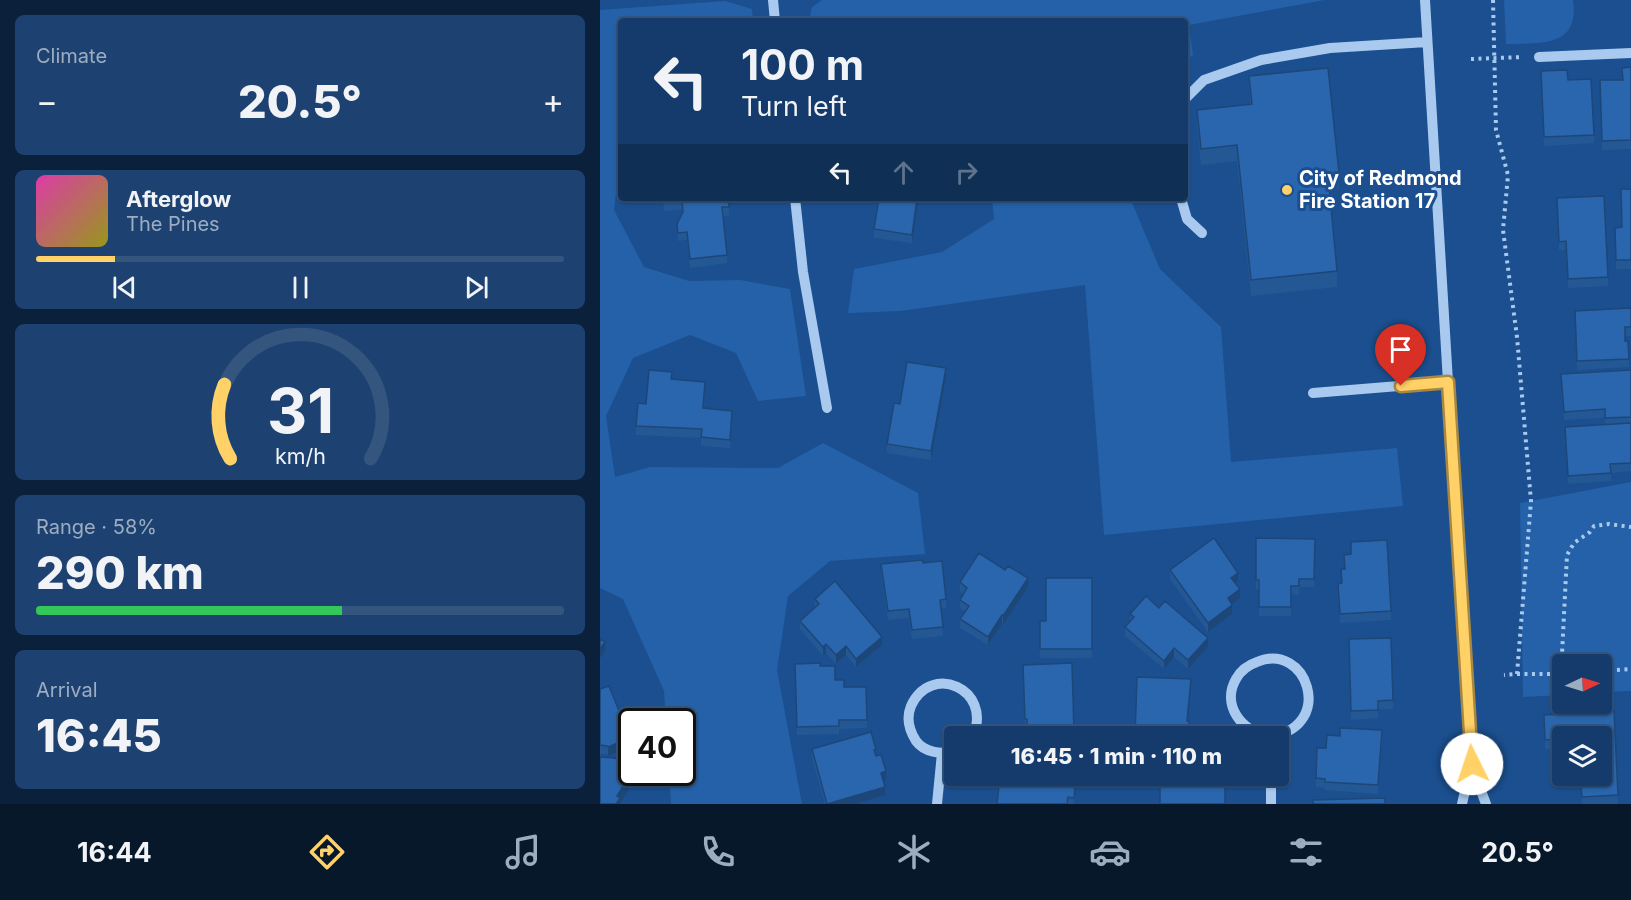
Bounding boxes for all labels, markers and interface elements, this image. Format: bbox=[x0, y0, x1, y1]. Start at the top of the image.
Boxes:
text: 100 m bbox=[741, 39, 864, 90]
icon: left bbox=[642, 42, 720, 120]
text: Climate bbox=[36, 44, 107, 68]
text: 20.5° bbox=[238, 74, 362, 129]
text: − bbox=[36, 81, 58, 121]
text: + bbox=[542, 81, 564, 121]
text: Turn left bbox=[741, 90, 847, 123]
icon: left bbox=[824, 156, 857, 189]
icon: ahead bbox=[887, 156, 920, 189]
icon: right bbox=[950, 156, 983, 189]
place label: City of Redmond Fire Station 17 bbox=[1299, 166, 1462, 213]
marker: City of Redmond Fire Station 17 bbox=[1280, 183, 1294, 197]
text: Afterglow bbox=[126, 186, 231, 212]
text: The Pines bbox=[126, 212, 220, 236]
icon: previous bbox=[108, 271, 141, 304]
icon: pause bbox=[284, 271, 317, 304]
icon: next bbox=[460, 271, 493, 304]
pin bbox=[1375, 324, 1426, 386]
icon: arrive bbox=[1384, 333, 1417, 366]
text: 31 bbox=[266, 373, 334, 448]
text: km/h bbox=[275, 443, 325, 469]
text: Range · 58% bbox=[36, 515, 157, 539]
text: 290 km bbox=[36, 545, 204, 600]
north arrow bbox=[1552, 654, 1612, 714]
map controls bbox=[1552, 654, 1612, 786]
text: Arrival bbox=[36, 678, 98, 702]
text: 16:45 bbox=[36, 708, 162, 763]
speed limit sign: 40 bbox=[618, 708, 696, 786]
button: layers bbox=[1552, 726, 1612, 786]
position arrow bbox=[1440, 732, 1504, 796]
text: 16:45 · 1 min · 110 m bbox=[1011, 743, 1222, 769]
icon: directions bbox=[306, 831, 348, 873]
icon: music bbox=[502, 831, 544, 873]
icon: phone bbox=[697, 831, 739, 873]
icon: climate bbox=[893, 831, 935, 873]
icon: car bbox=[1089, 831, 1131, 873]
icon: filters bbox=[1285, 831, 1327, 873]
text: 16:44 bbox=[77, 836, 152, 869]
text: 20.5° bbox=[1481, 836, 1554, 869]

